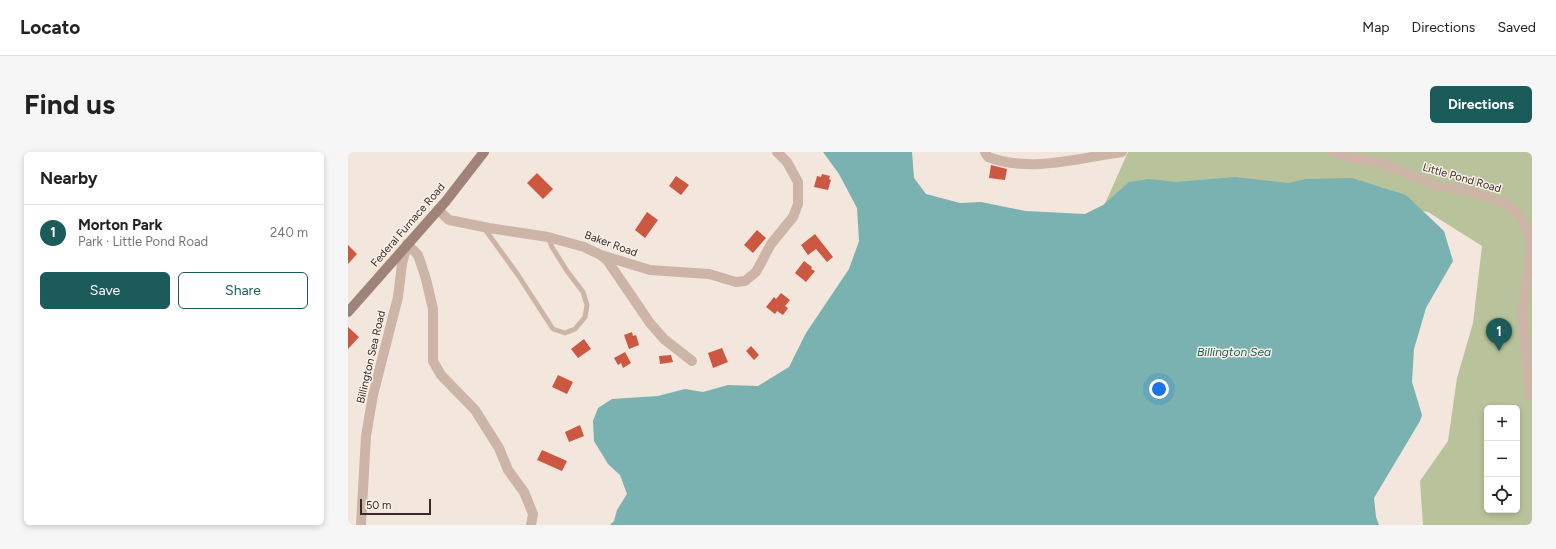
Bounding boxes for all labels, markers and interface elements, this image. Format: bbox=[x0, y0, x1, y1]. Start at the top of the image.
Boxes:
text: Locato bbox=[20, 16, 80, 39]
text: Map bbox=[1362, 19, 1390, 36]
text: Directions bbox=[1412, 19, 1475, 36]
text: Saved bbox=[1497, 19, 1536, 36]
button: Directions bbox=[1430, 86, 1532, 123]
text: Find us bbox=[24, 87, 115, 121]
street label: Little Pond Road bbox=[1421, 161, 1503, 195]
text: Nearby bbox=[40, 168, 98, 188]
street label: Federal Furnace Road bbox=[368, 181, 448, 269]
text: Morton Park bbox=[78, 216, 163, 234]
text: 1 bbox=[50, 225, 56, 240]
text: 240 m bbox=[270, 225, 308, 240]
street label: Baker Road bbox=[583, 228, 639, 260]
text: Park · Little Pond Road bbox=[78, 234, 208, 249]
button: Save bbox=[40, 272, 170, 309]
button: Share bbox=[178, 272, 308, 309]
street label: Billington Sea Road bbox=[354, 309, 388, 405]
pin: 1 bbox=[1486, 318, 1512, 351]
water label: Billington Sea bbox=[1197, 345, 1271, 359]
your location bbox=[1149, 379, 1169, 399]
map controls bbox=[1484, 405, 1520, 513]
button: + bbox=[1484, 405, 1520, 441]
button: − bbox=[1484, 441, 1520, 477]
button: locate bbox=[1484, 477, 1520, 513]
scale bar bbox=[360, 497, 431, 516]
text: 50 m bbox=[366, 499, 391, 512]

